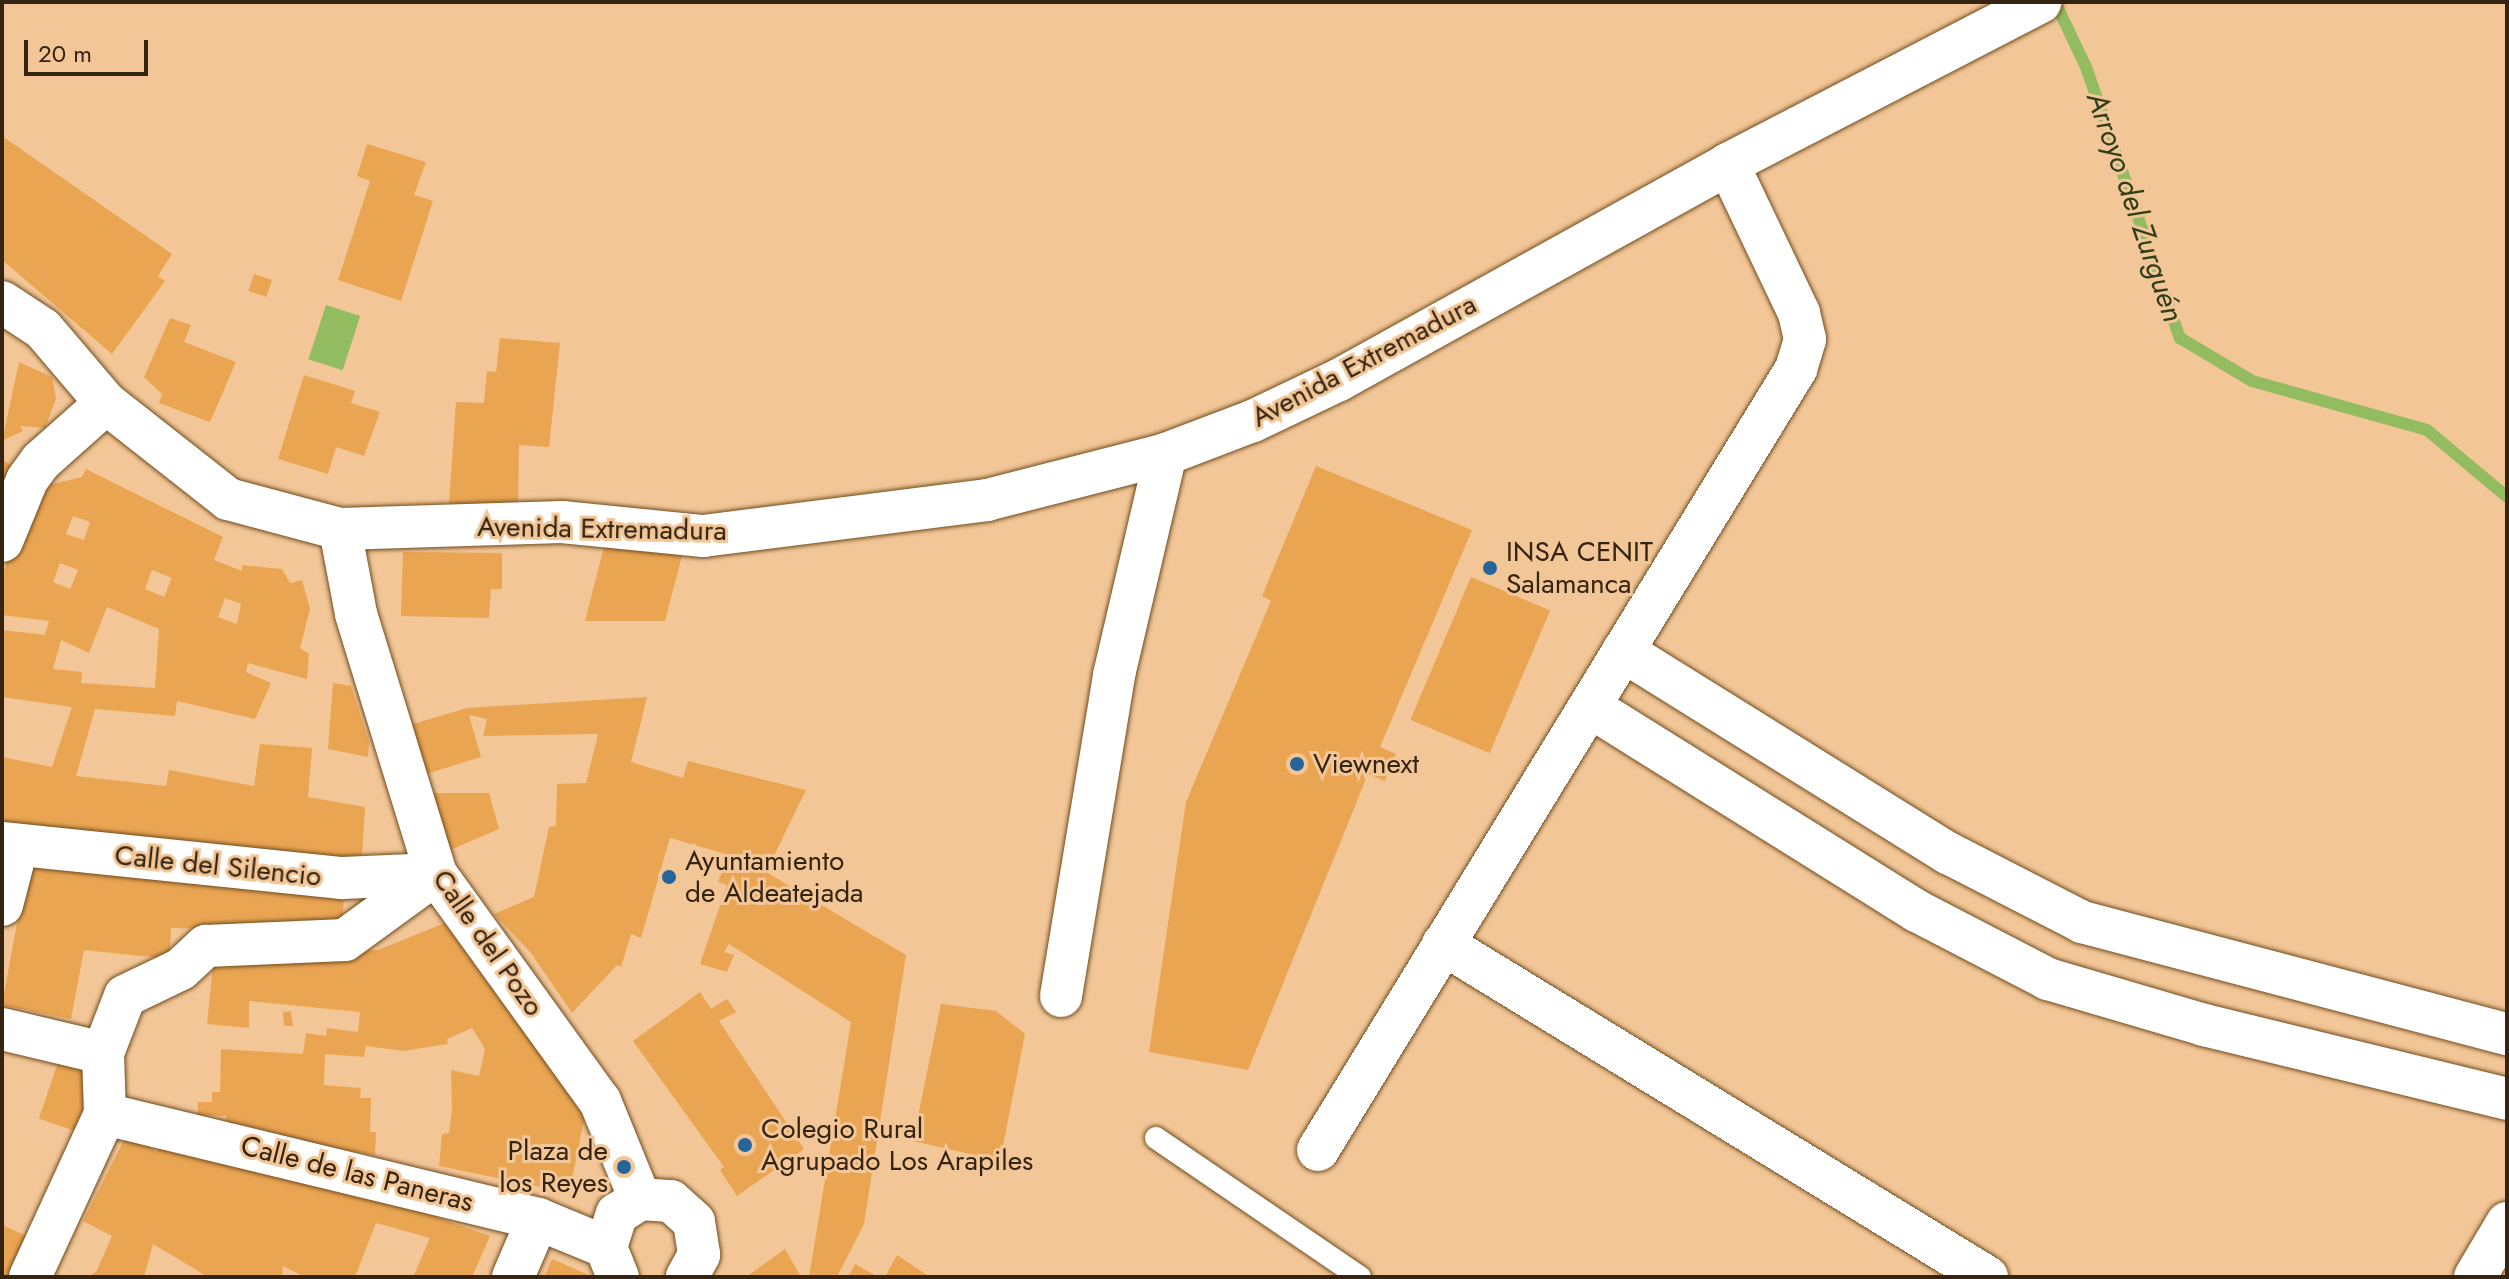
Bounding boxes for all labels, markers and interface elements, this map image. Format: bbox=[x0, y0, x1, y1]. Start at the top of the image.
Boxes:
scale bar bbox=[28, 24, 152, 74]
text: 20 m bbox=[38, 36, 92, 71]
water label: Arroyo del Zurguén bbox=[2079, 87, 2191, 327]
street label: Avenida Extremadura bbox=[1246, 288, 1482, 434]
street label: Avenida Extremadura bbox=[477, 510, 727, 548]
place label: INSA CENIT Salamanca bbox=[1506, 535, 1653, 601]
marker: INSA CENIT Salamanca bbox=[1481, 559, 1499, 577]
place label: Viewnext bbox=[1313, 747, 1419, 781]
marker: Viewnext bbox=[1288, 755, 1306, 773]
street label: Calle del Silencio bbox=[113, 838, 323, 894]
place label: Ayuntamiento de Aldeatejada bbox=[685, 844, 864, 910]
street label: Calle del Pozo bbox=[425, 863, 551, 1023]
marker: Ayuntamiento de Aldeatejada bbox=[660, 868, 678, 886]
place label: Colegio Rural Agrupado Los Arapiles bbox=[761, 1112, 1033, 1178]
street label: Calle de las Paneras bbox=[237, 1129, 477, 1219]
place label: Plaza de los Reyes bbox=[499, 1134, 608, 1200]
marker: Colegio Rural Agrupado Los Arapiles bbox=[736, 1136, 754, 1154]
marker: Plaza de los Reyes bbox=[615, 1158, 633, 1176]

